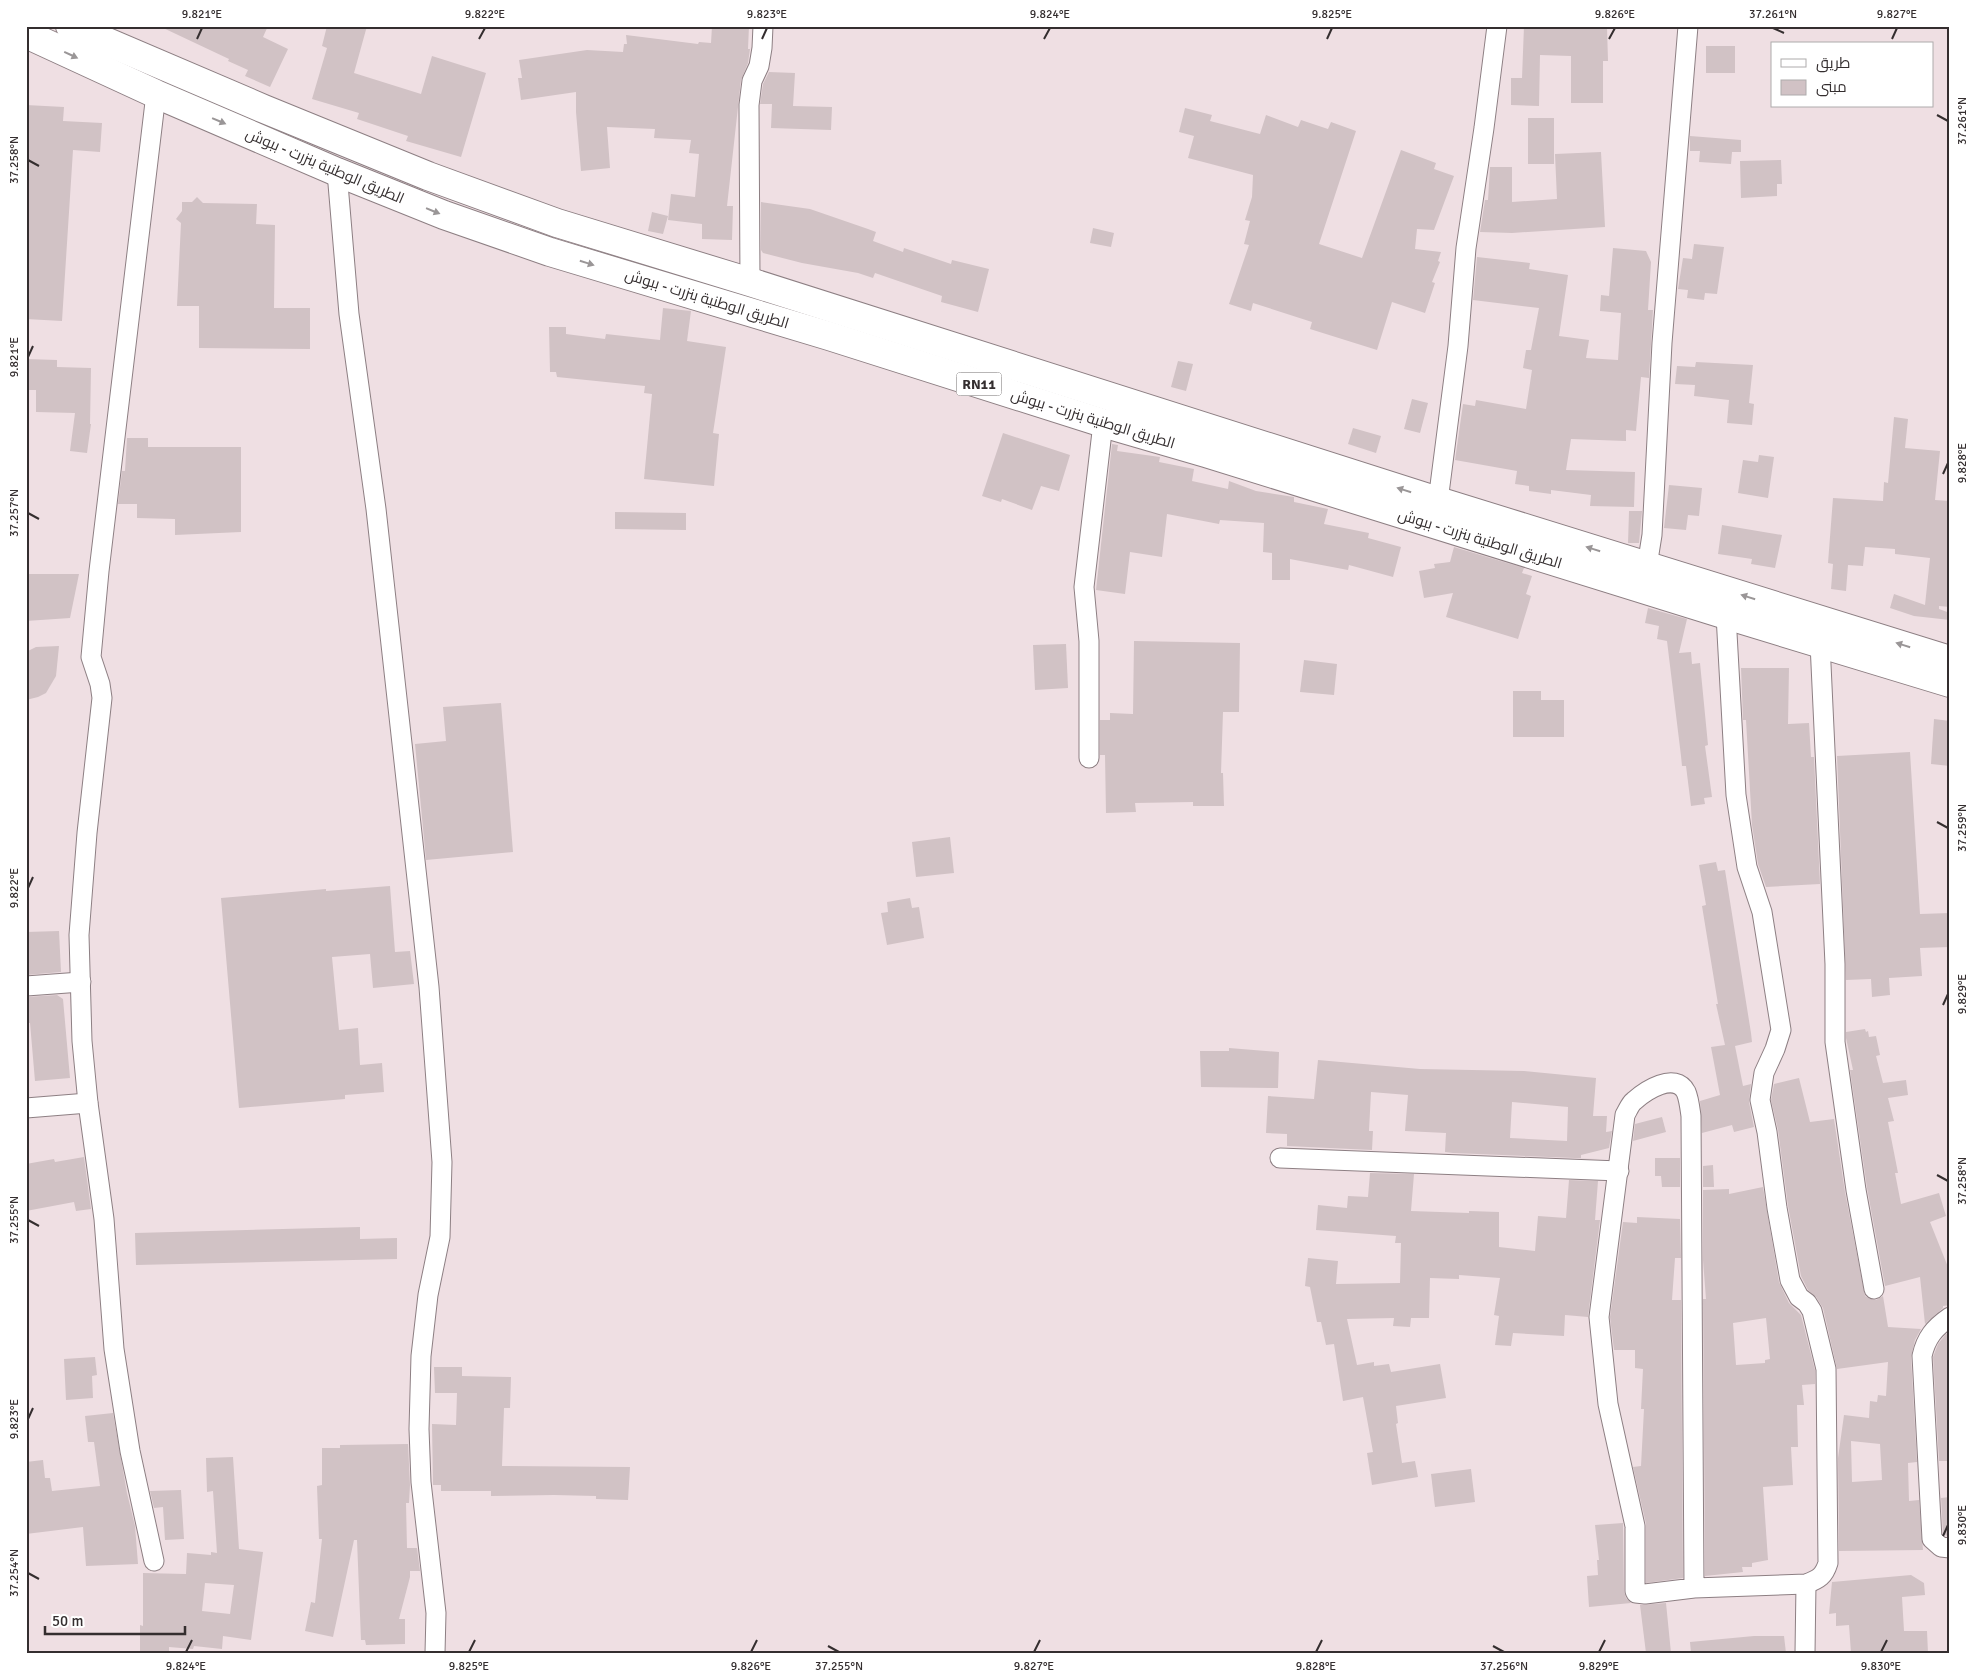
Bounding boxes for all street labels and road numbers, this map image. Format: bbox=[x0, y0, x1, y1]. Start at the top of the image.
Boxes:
street label: الطريق الوطنية بنزرت - ببوش bbox=[243, 124, 407, 208]
street label: الطريق الوطنية بنزرت - ببوش bbox=[623, 265, 791, 333]
road number: RN11 bbox=[956, 372, 1002, 396]
street label: الطريق الوطنية بنزرت - ببوش bbox=[1009, 385, 1177, 453]
street label: الطريق الوطنية بنزرت - ببوش bbox=[1396, 505, 1564, 573]

